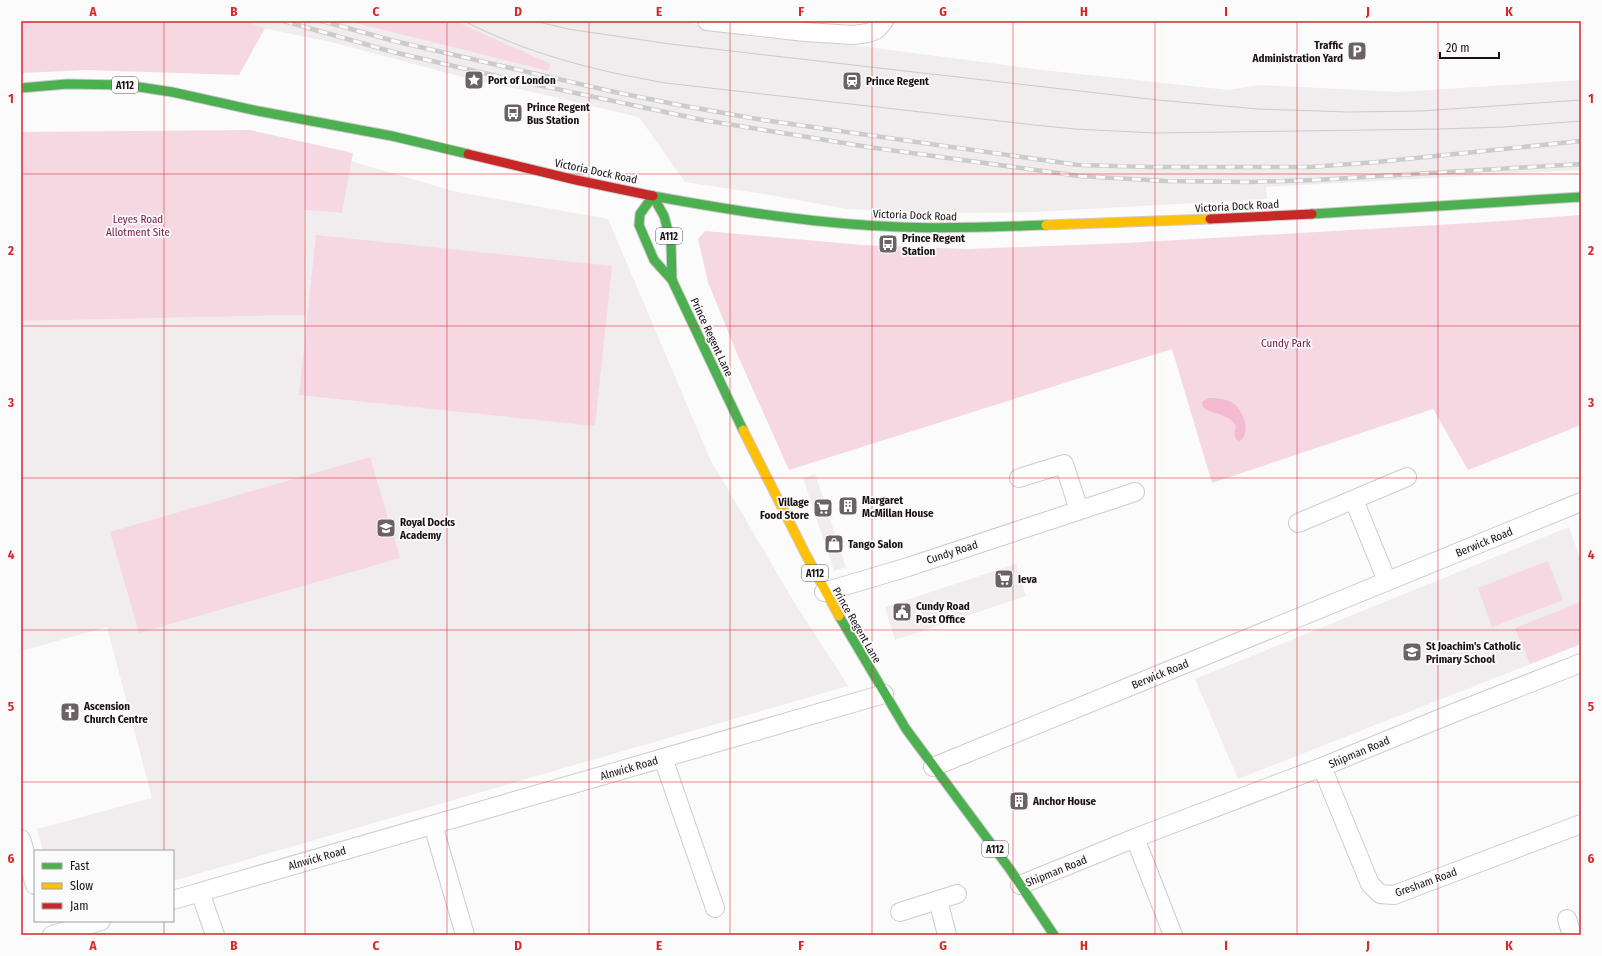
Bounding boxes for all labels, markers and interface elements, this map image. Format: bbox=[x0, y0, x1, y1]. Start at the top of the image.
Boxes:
text: A bbox=[88, 4, 97, 19]
text: B bbox=[230, 4, 238, 19]
text: C bbox=[373, 4, 380, 19]
text: D bbox=[514, 4, 522, 19]
text: E bbox=[656, 4, 662, 19]
text: F bbox=[798, 4, 804, 19]
text: G bbox=[939, 4, 947, 19]
text: H bbox=[1080, 4, 1088, 19]
text: I bbox=[1224, 4, 1228, 19]
text: J bbox=[1365, 4, 1370, 19]
text: K bbox=[1505, 4, 1513, 19]
scale bar bbox=[1440, 34, 1499, 60]
place label: Traffic Administration Yard bbox=[1251, 39, 1343, 65]
parking icon: Traffic Administration Yard bbox=[1346, 40, 1368, 62]
text: 20 m bbox=[1446, 41, 1470, 55]
place icon: Port of London bbox=[463, 69, 485, 91]
station icon: Prince Regent bbox=[841, 70, 863, 92]
place label: Port of London bbox=[488, 74, 556, 87]
place label: Prince Regent bbox=[866, 75, 929, 88]
road number: A112 bbox=[112, 77, 138, 93]
text: 1 bbox=[8, 91, 14, 106]
text: 1 bbox=[1588, 91, 1594, 106]
place label: Prince Regent Bus Station bbox=[527, 101, 590, 127]
bus stop icon: Prince Regent Bus Station bbox=[502, 102, 524, 124]
street label: Victoria Dock Road bbox=[553, 156, 638, 187]
street label: Victoria Dock Road bbox=[1195, 198, 1279, 215]
street label: Victoria Dock Road bbox=[873, 208, 957, 223]
park label: Leyes Road Allotment Site bbox=[106, 213, 170, 239]
road number: A112 bbox=[656, 228, 682, 244]
place label: Prince Regent Station bbox=[902, 232, 965, 258]
bus stop icon: Prince Regent Station bbox=[877, 233, 899, 255]
text: 2 bbox=[7, 243, 14, 258]
text: 2 bbox=[1587, 243, 1594, 258]
street label: Prince Regent Lane bbox=[688, 296, 736, 379]
park label: Cundy Park bbox=[1261, 337, 1312, 350]
text: 3 bbox=[7, 395, 14, 410]
text: 3 bbox=[1587, 395, 1594, 410]
place label: Margaret McMillan House bbox=[862, 494, 934, 520]
building icon: Margaret McMillan House bbox=[837, 495, 859, 517]
place label: Village Food Store bbox=[760, 496, 809, 522]
supermarket icon: Village Food Store bbox=[812, 497, 834, 519]
place label: Royal Docks Academy bbox=[399, 516, 455, 542]
school or university icon: Royal Docks Academy bbox=[375, 517, 397, 539]
street label: Berwick Road bbox=[1454, 525, 1515, 560]
shop icon: Tango Salon bbox=[823, 533, 845, 555]
place label: Tango Salon bbox=[848, 538, 903, 551]
street label: Cundy Road bbox=[925, 538, 979, 567]
text: 4 bbox=[8, 547, 15, 562]
text: 4 bbox=[1588, 547, 1595, 562]
road number: A112 bbox=[802, 565, 828, 581]
supermarket icon: Ieva bbox=[993, 568, 1015, 590]
place label: Ieva bbox=[1018, 573, 1037, 586]
street label: Prince Regent Lane bbox=[830, 585, 884, 666]
place label: Cundy Road Post Office bbox=[916, 600, 970, 626]
public building icon: Cundy Road Post Office bbox=[891, 601, 913, 623]
place label: St Joachim's Catholic Primary School bbox=[1426, 640, 1521, 666]
school or university icon: St Joachim's Catholic Primary School bbox=[1401, 641, 1423, 663]
street label: Berwick Road bbox=[1130, 657, 1191, 692]
text: 5 bbox=[8, 699, 14, 714]
text: 5 bbox=[1588, 699, 1594, 714]
place label: Ascension Church Centre bbox=[83, 700, 148, 726]
church icon: Ascension Church Centre bbox=[59, 701, 81, 723]
street label: Shipman Road bbox=[1327, 734, 1392, 771]
street label: Alnwick Road bbox=[599, 754, 660, 783]
building icon: Anchor House bbox=[1008, 790, 1030, 812]
place label: Anchor House bbox=[1032, 795, 1097, 808]
road number: A112 bbox=[982, 841, 1008, 857]
street label: Alnwick Road bbox=[287, 844, 348, 873]
legend bbox=[34, 850, 174, 922]
text: 6 bbox=[8, 851, 15, 866]
text: 6 bbox=[1588, 851, 1595, 866]
street label: Shipman Road bbox=[1024, 853, 1089, 890]
text: Fast bbox=[70, 859, 89, 873]
street label: Gresham Road bbox=[1393, 865, 1459, 900]
text: Slow bbox=[70, 879, 93, 893]
text: Jam bbox=[70, 899, 88, 913]
text: A bbox=[88, 938, 97, 953]
text: B bbox=[230, 938, 238, 953]
text: C bbox=[373, 938, 380, 953]
text: D bbox=[514, 938, 522, 953]
text: E bbox=[656, 938, 662, 953]
text: F bbox=[798, 938, 804, 953]
text: G bbox=[939, 938, 947, 953]
text: H bbox=[1080, 938, 1088, 953]
text: I bbox=[1224, 938, 1228, 953]
text: J bbox=[1365, 938, 1370, 953]
text: K bbox=[1505, 938, 1513, 953]

